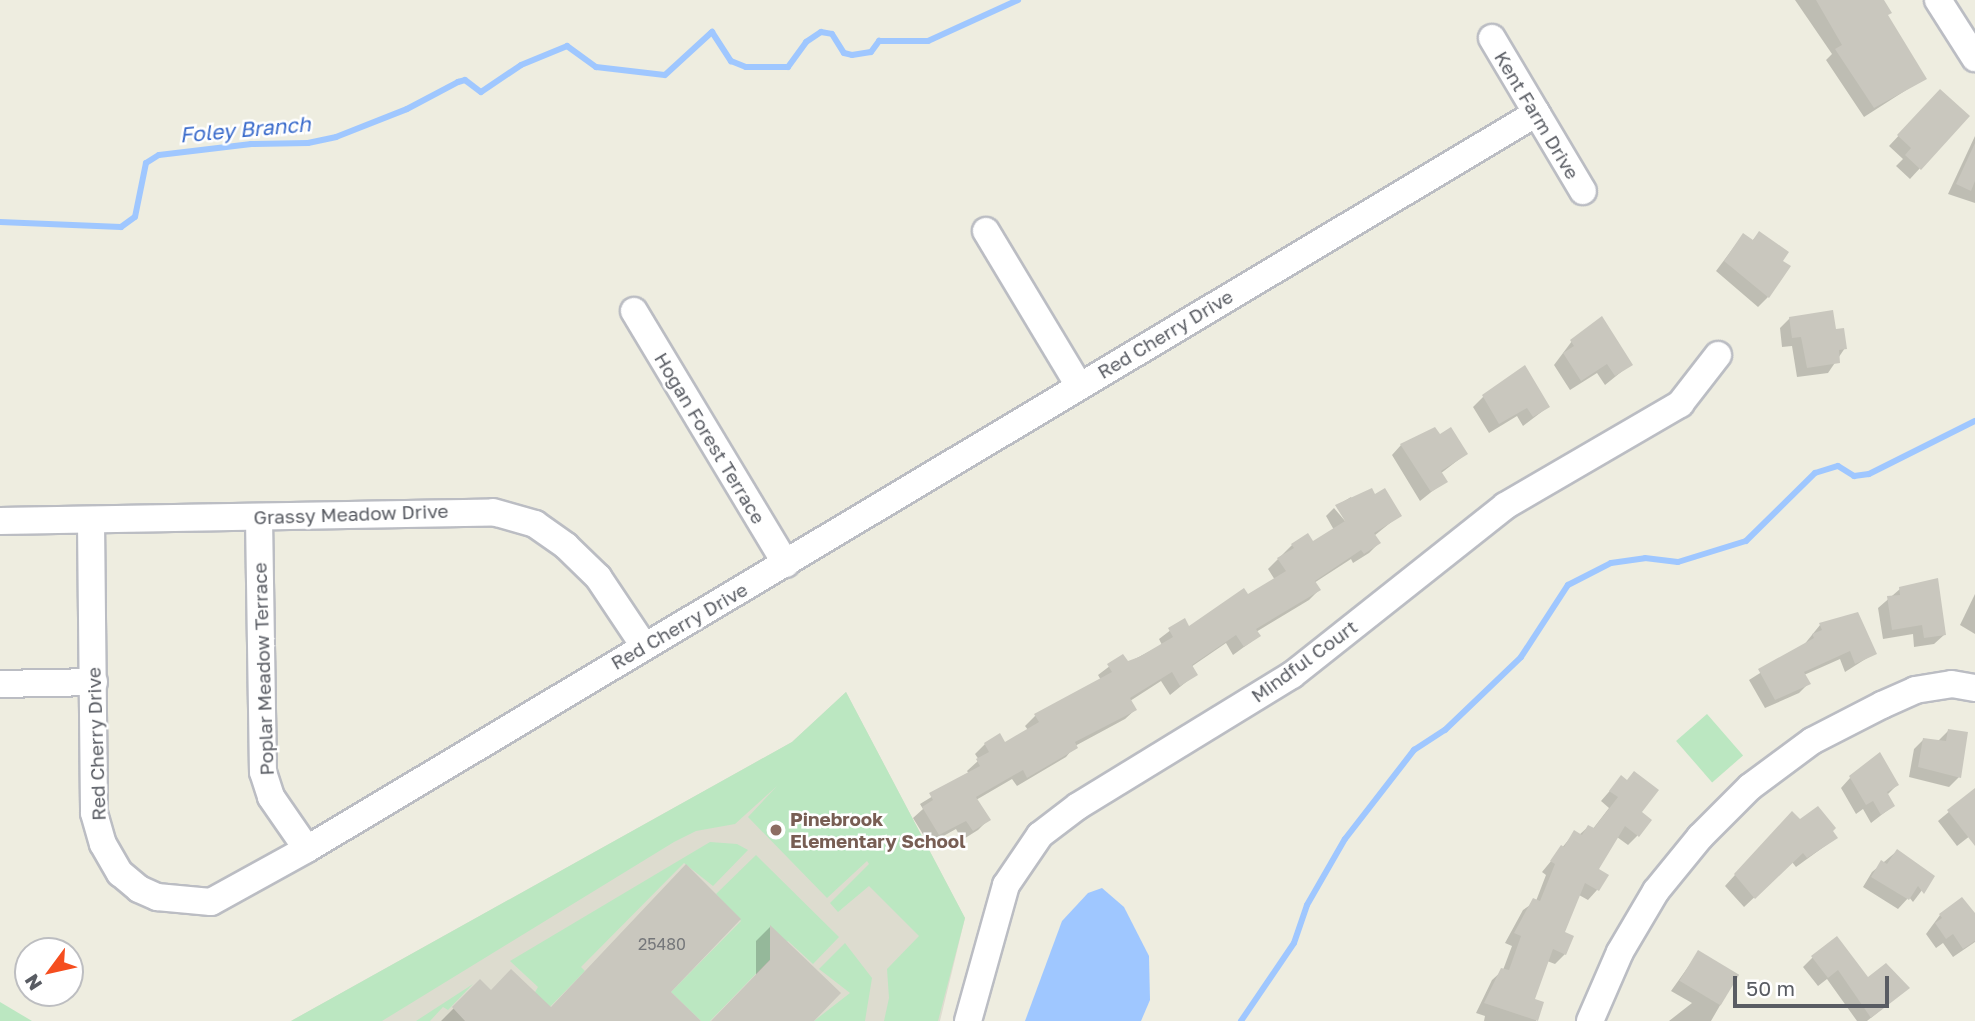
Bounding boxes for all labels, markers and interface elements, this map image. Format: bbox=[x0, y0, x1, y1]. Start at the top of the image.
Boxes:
street label: Kent Farm Drive bbox=[1490, 47, 1584, 183]
water label: Foley Branch bbox=[178, 111, 312, 147]
street label: Red Cherry Drive bbox=[1093, 285, 1237, 383]
street label: Hogan Forest Terrace bbox=[650, 348, 770, 528]
street label: Grassy Meadow Drive bbox=[253, 499, 449, 529]
street label: Poplar Meadow Terrace bbox=[248, 562, 278, 776]
street label: Red Cherry Drive bbox=[607, 578, 751, 674]
street label: Mindful Court bbox=[1247, 615, 1361, 707]
street label: Red Cherry Drive bbox=[82, 667, 110, 821]
place label: Pinebrook Elementary School bbox=[790, 808, 966, 852]
marker: Pinebrook Elementary School bbox=[768, 822, 784, 838]
house number: 25480 bbox=[638, 934, 686, 954]
north arrow bbox=[14, 937, 84, 1007]
scale bar bbox=[1737, 962, 1893, 1006]
text: N bbox=[19, 970, 46, 995]
text: 50 m bbox=[1746, 975, 1795, 1001]

